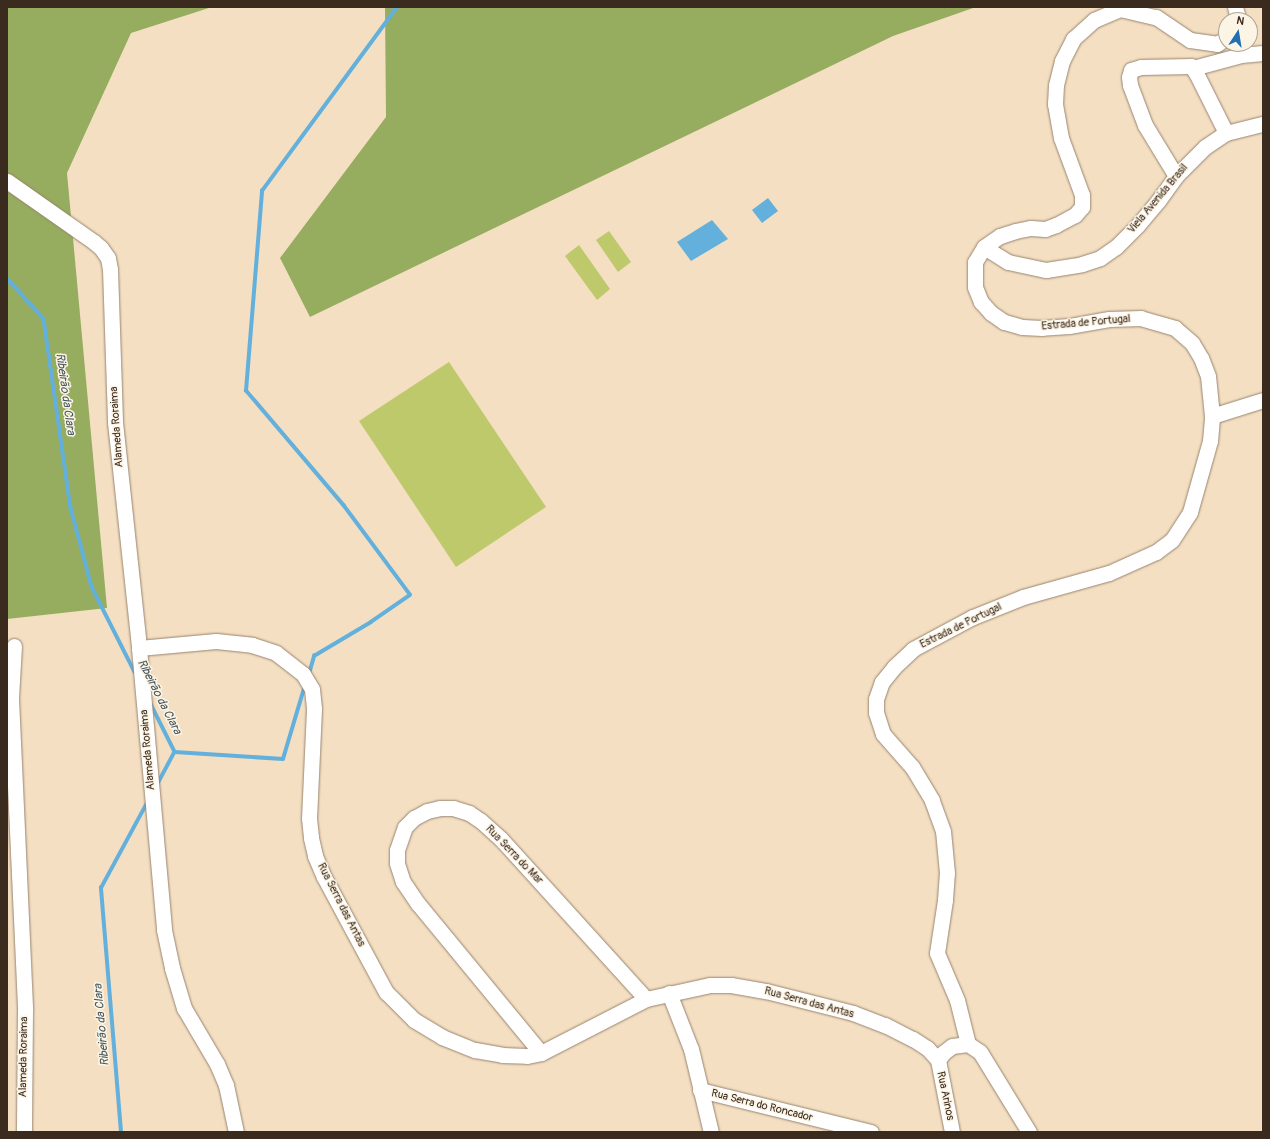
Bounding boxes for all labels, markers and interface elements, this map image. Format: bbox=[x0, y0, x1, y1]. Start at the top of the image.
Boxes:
north arrow bbox=[1218, 12, 1258, 52]
text: N bbox=[1235, 14, 1245, 28]
street label: Viela Avenida Brasil bbox=[1125, 162, 1191, 236]
street label: Estrada de Portugal bbox=[1041, 313, 1131, 333]
water label: Ribeirão da Clara bbox=[52, 352, 78, 436]
street label: Alameda Roraima bbox=[108, 386, 126, 468]
street label: Estrada de Portugal bbox=[918, 600, 1004, 652]
water label: Ribeirão da Clara bbox=[134, 657, 184, 737]
street label: Alameda Roraima bbox=[138, 709, 158, 791]
street label: Rua Serra do Mar bbox=[483, 823, 545, 887]
street label: Rua Serra das Antas bbox=[314, 861, 368, 949]
water label: Ribeirão da Clara bbox=[91, 983, 113, 1067]
street label: Rua Serra das Antas bbox=[763, 985, 855, 1021]
street label: Alameda Roraima bbox=[17, 1016, 31, 1098]
street label: Rua Arinos bbox=[933, 1070, 957, 1122]
street label: Rua Serra do Roncador bbox=[710, 1087, 814, 1125]

